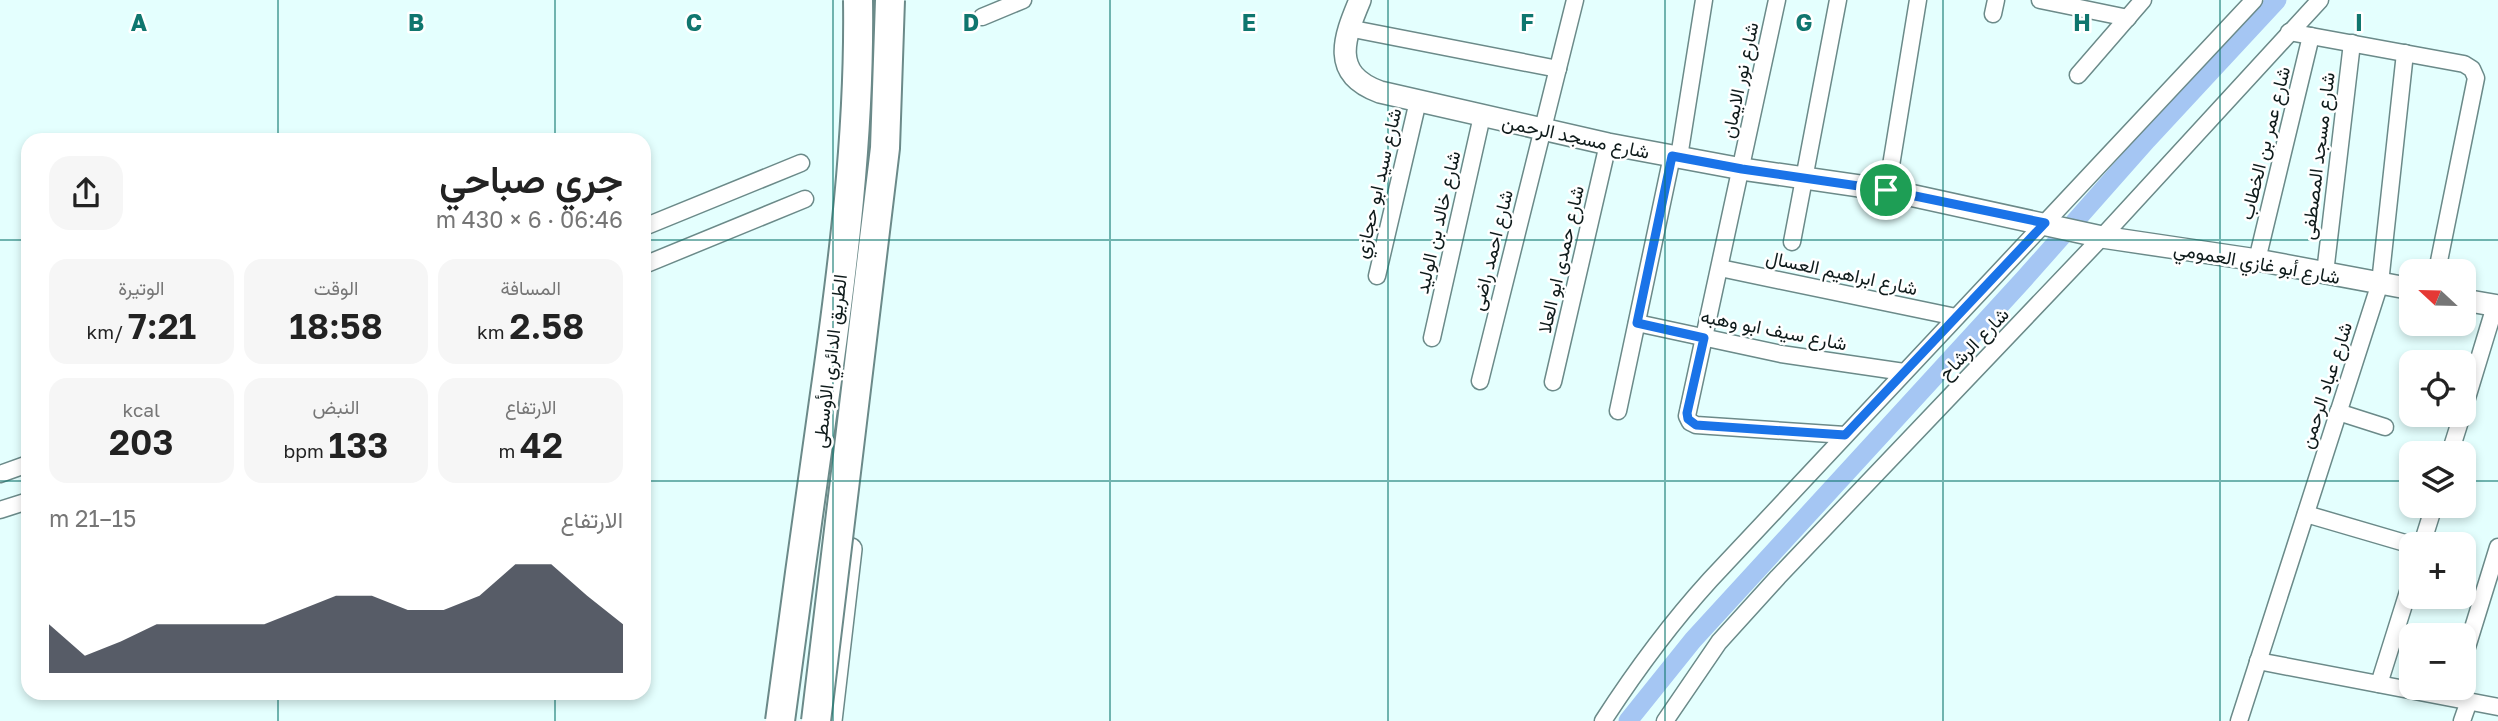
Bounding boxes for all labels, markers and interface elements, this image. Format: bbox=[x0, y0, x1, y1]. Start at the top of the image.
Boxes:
text: A bbox=[131, 8, 148, 36]
text: B bbox=[408, 8, 424, 36]
text: C bbox=[686, 8, 702, 36]
text: D bbox=[963, 8, 979, 36]
text: E bbox=[1242, 8, 1256, 36]
text: F bbox=[1520, 8, 1534, 36]
text: G bbox=[1796, 8, 1812, 36]
text: H bbox=[2073, 8, 2091, 36]
text: I bbox=[2355, 8, 2363, 36]
street label: شارع نور الايمان bbox=[1715, 20, 1764, 140]
street label: شارع عمر بن الخطاب bbox=[2234, 64, 2296, 223]
street label: شارع مسجد المصطفى bbox=[2295, 71, 2341, 241]
street label: شارع سيد ابو حجازي bbox=[1349, 106, 1410, 261]
street label: شارع مسجد الرحمن bbox=[1500, 109, 1652, 165]
street label: شارع خالد بن الوليد bbox=[1409, 148, 1467, 296]
button: share bbox=[49, 156, 123, 230]
text: جري صباحي bbox=[439, 156, 623, 201]
pin bbox=[1856, 160, 1916, 220]
icon: arrive bbox=[1867, 171, 1905, 209]
street label: شارع حمدى ابو العلا bbox=[1532, 183, 1590, 335]
street label: شارع احمد راضى bbox=[1465, 187, 1519, 313]
text: 06:46 · 6 × 430 m bbox=[436, 205, 623, 233]
street label: شارع أبو غازي العمومي bbox=[2171, 236, 2342, 293]
street label: شارع ابراهيم العسال bbox=[1764, 245, 1920, 301]
north arrow bbox=[2399, 259, 2476, 336]
map controls bbox=[2399, 259, 2476, 700]
street label: الطريق الدائري الأوسطى bbox=[807, 273, 856, 450]
text: الوتيرة bbox=[118, 276, 165, 299]
text: الوقت bbox=[314, 276, 358, 299]
text: المسافة bbox=[501, 276, 561, 299]
street label: شارع الرشاح bbox=[1933, 302, 2014, 385]
street label: شارع سيف ابو وهبه bbox=[1699, 304, 1849, 356]
text: 7:21 bbox=[128, 305, 196, 347]
text: 18:58 bbox=[289, 305, 383, 347]
text: 2.58 bbox=[509, 305, 584, 347]
street label: شارع عباد الرحمن bbox=[2294, 319, 2358, 452]
text: /km bbox=[86, 320, 128, 343]
text: km bbox=[477, 320, 509, 343]
button: locate bbox=[2399, 350, 2476, 427]
text: النبض bbox=[313, 395, 360, 418]
text: الارتفاع bbox=[505, 395, 556, 418]
text: kcal bbox=[123, 398, 160, 421]
text: 203 bbox=[109, 421, 174, 463]
text: 133 bbox=[329, 424, 388, 466]
text: 42 bbox=[520, 424, 563, 466]
text: bpm bbox=[284, 439, 329, 462]
text: m bbox=[498, 439, 520, 462]
button: layers bbox=[2399, 441, 2476, 518]
text: 15–21 m bbox=[49, 504, 136, 532]
text: الارتفاع bbox=[561, 505, 623, 533]
button: + bbox=[2399, 532, 2476, 609]
button: − bbox=[2399, 623, 2476, 700]

